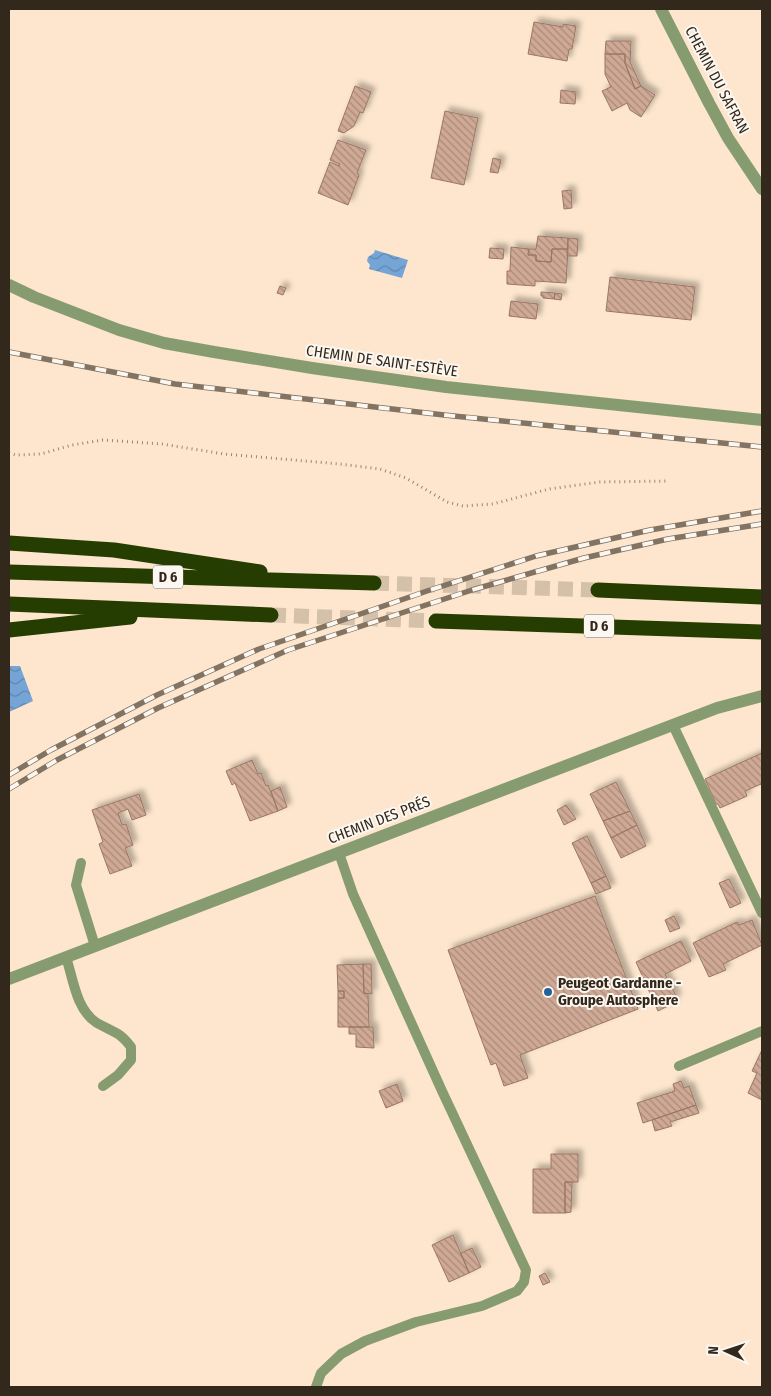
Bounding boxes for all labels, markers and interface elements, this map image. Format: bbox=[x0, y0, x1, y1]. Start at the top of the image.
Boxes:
street label: CHEMIN DU SAFRAN bbox=[681, 23, 753, 137]
street label: CHEMIN DE SAINT-ESTÈVE bbox=[305, 341, 459, 381]
road number: D 6 bbox=[153, 566, 183, 588]
road number: D 6 bbox=[584, 614, 614, 638]
street label: CHEMIN DES PRÉS bbox=[325, 792, 433, 848]
place label: Peugeot Gardanne - Groupe Autosphere bbox=[558, 974, 682, 1009]
marker: Peugeot Gardanne - Groupe Autosphere bbox=[542, 986, 554, 998]
north arrow bbox=[701, 1326, 751, 1376]
text: N bbox=[705, 1346, 722, 1355]

